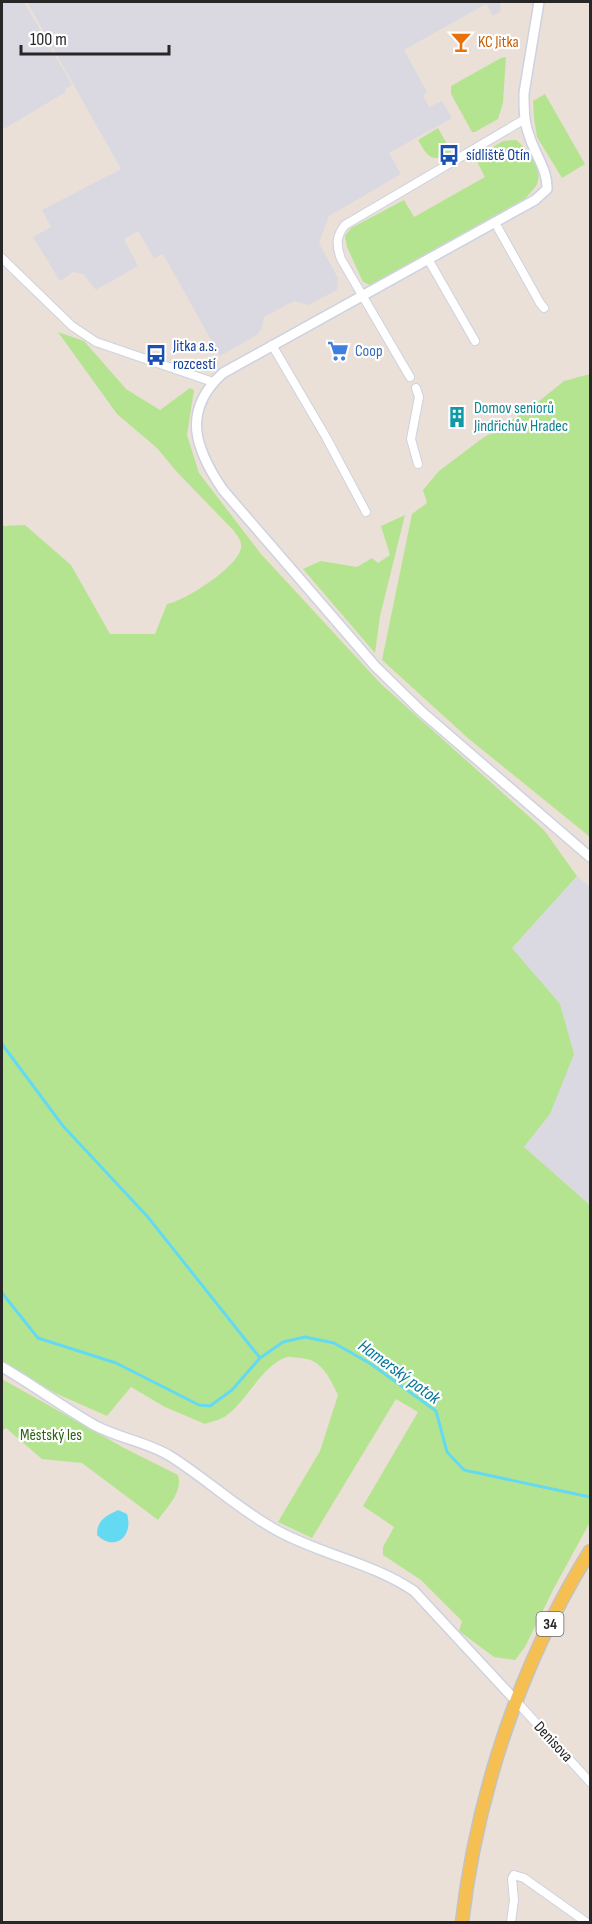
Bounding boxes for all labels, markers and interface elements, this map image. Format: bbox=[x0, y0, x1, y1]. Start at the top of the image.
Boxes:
scale bar bbox=[21, 18, 170, 56]
text: 100 m bbox=[30, 29, 67, 50]
bar icon: KC Jitka bbox=[449, 30, 473, 54]
place label: KC Jitka bbox=[478, 33, 519, 52]
bus stop icon: sídliště Otín bbox=[437, 143, 461, 167]
place label: sídliště Otín bbox=[466, 146, 530, 165]
place label: Jitka a.s. rozcestí bbox=[172, 337, 217, 374]
supermarket icon: Coop bbox=[326, 339, 350, 363]
place label: Coop bbox=[355, 342, 383, 361]
bus stop icon: Jitka a.s. rozcestí bbox=[144, 343, 168, 367]
place label: Domov seniorů Jindřichův Hradec bbox=[473, 399, 568, 436]
building icon: Domov seniorů Jindřichův Hradec bbox=[445, 405, 469, 429]
water label: Hamerský potok bbox=[354, 1335, 445, 1409]
park label: Městský les bbox=[20, 1426, 82, 1445]
road number: 34 bbox=[536, 1612, 564, 1636]
street label: Denisova bbox=[530, 1718, 576, 1766]

